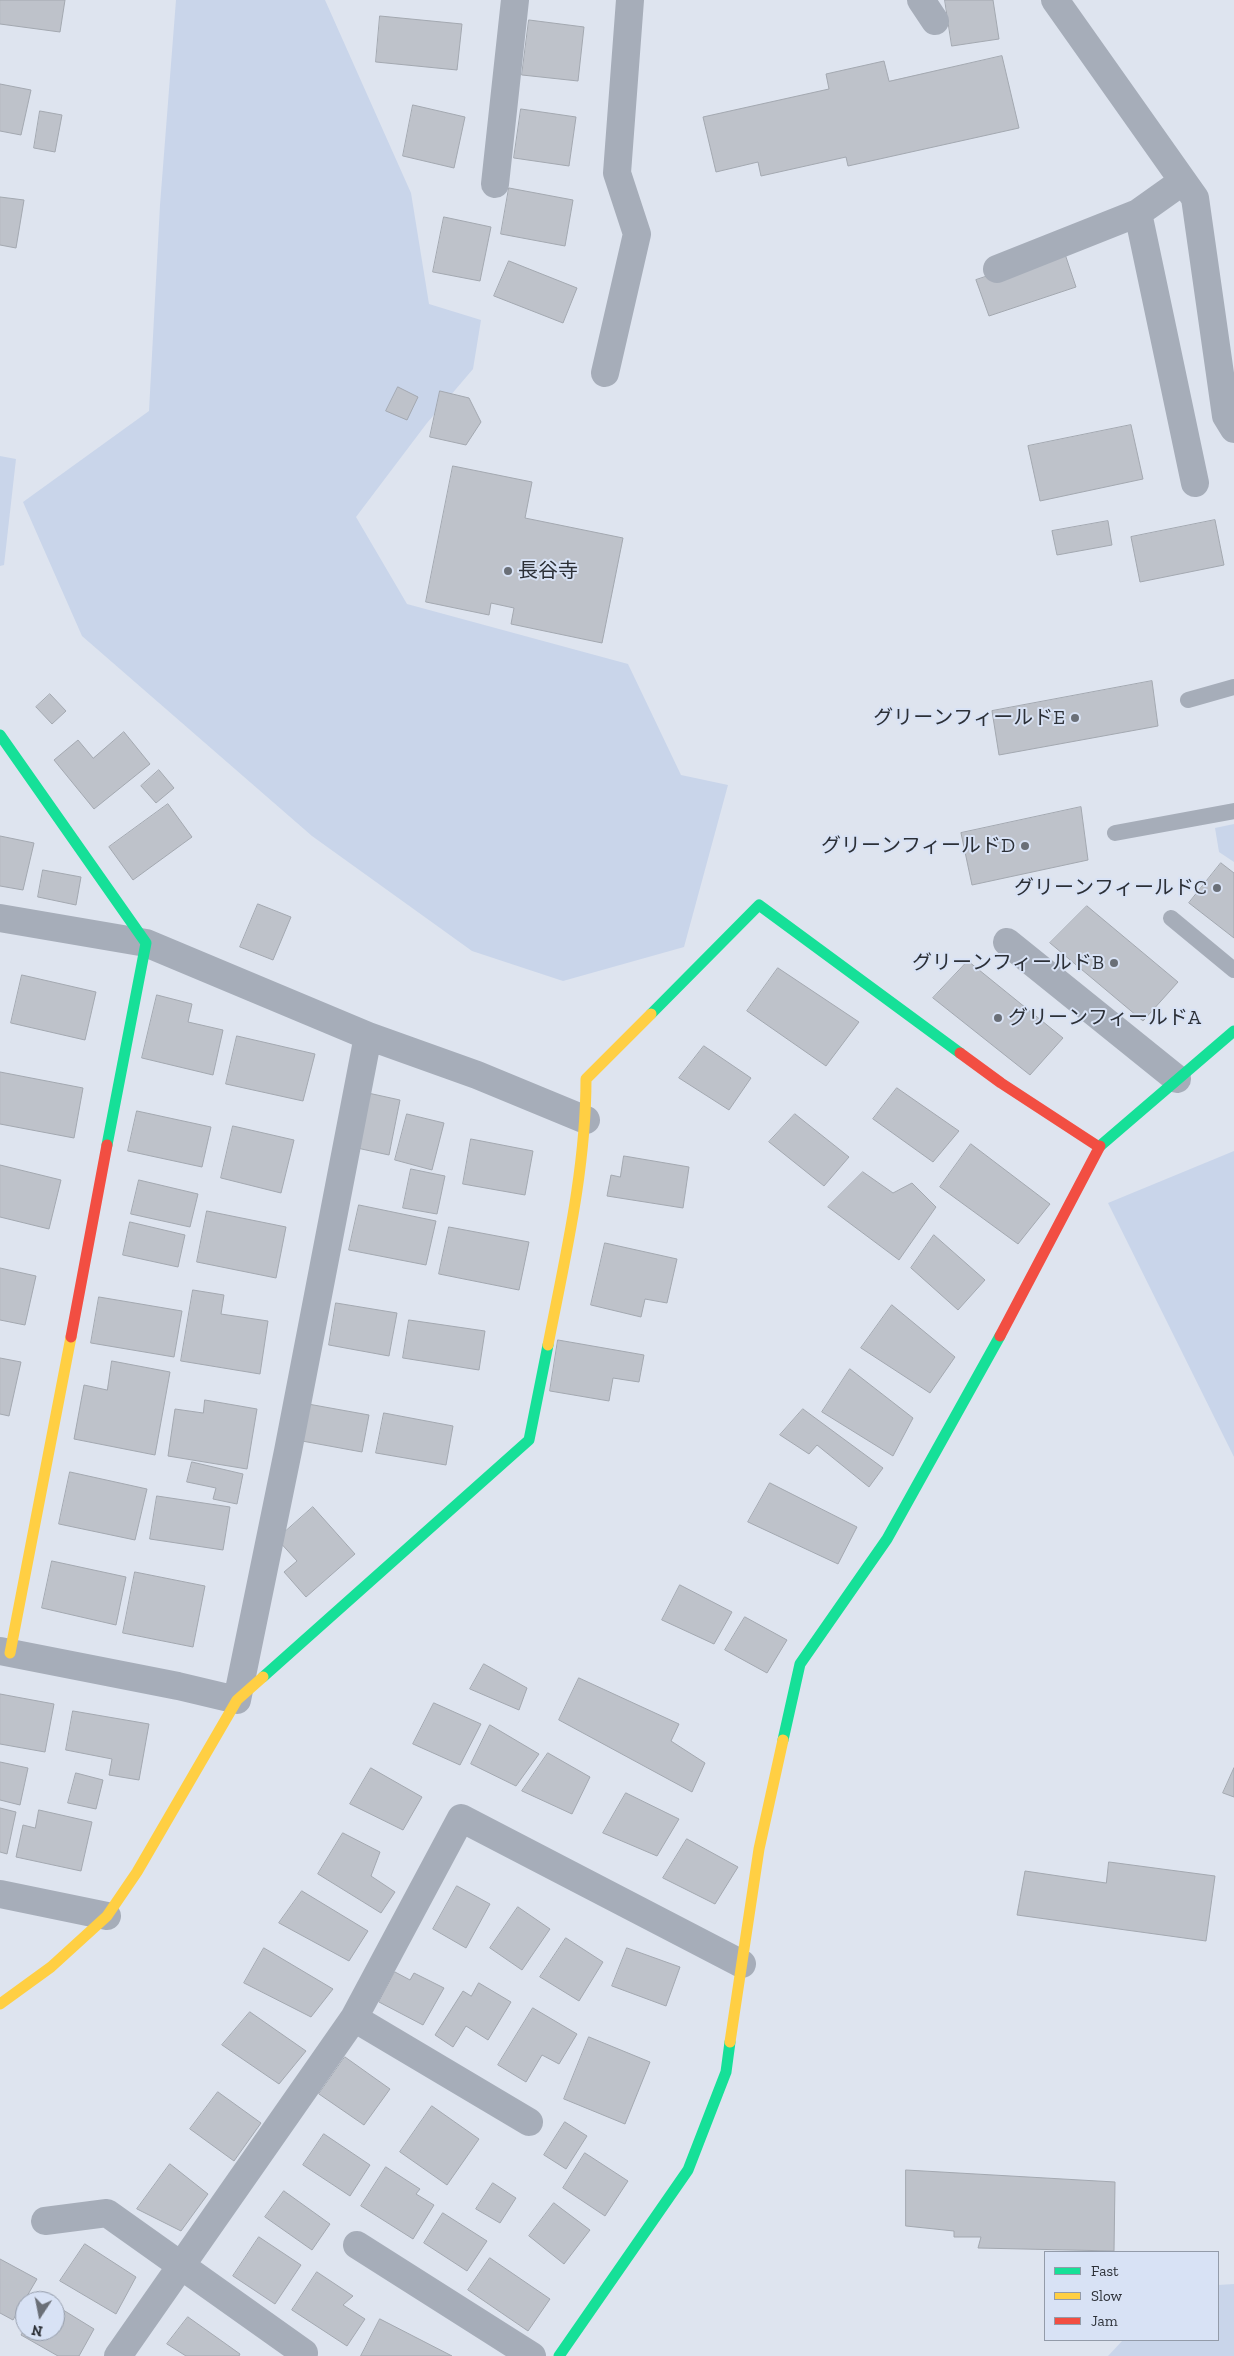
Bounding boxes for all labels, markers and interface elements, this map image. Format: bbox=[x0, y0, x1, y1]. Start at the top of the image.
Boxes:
place label: 長谷寺 bbox=[518, 559, 578, 583]
marker: 長谷寺 bbox=[502, 565, 514, 577]
place label: グリーンフィールドE bbox=[873, 706, 1065, 730]
marker: グリーンフィールドE bbox=[1069, 712, 1081, 724]
place label: グリーンフィールドD bbox=[821, 834, 1015, 858]
marker: グリーンフィールドD bbox=[1019, 840, 1031, 852]
place label: グリーンフィールドC bbox=[1014, 876, 1207, 900]
marker: グリーンフィールドC bbox=[1211, 882, 1223, 894]
place label: グリーンフィールドB bbox=[912, 951, 1104, 975]
marker: グリーンフィールドB bbox=[1108, 957, 1120, 969]
place label: グリーンフィールドA bbox=[1008, 1006, 1201, 1030]
marker: グリーンフィールドA bbox=[992, 1012, 1004, 1024]
legend bbox=[1044, 2251, 1219, 2341]
text: Fast bbox=[1091, 2262, 1119, 2280]
text: Slow bbox=[1091, 2287, 1122, 2305]
north arrow bbox=[15, 2291, 65, 2341]
text: Jam bbox=[1091, 2312, 1118, 2330]
text: N bbox=[30, 2321, 44, 2340]

